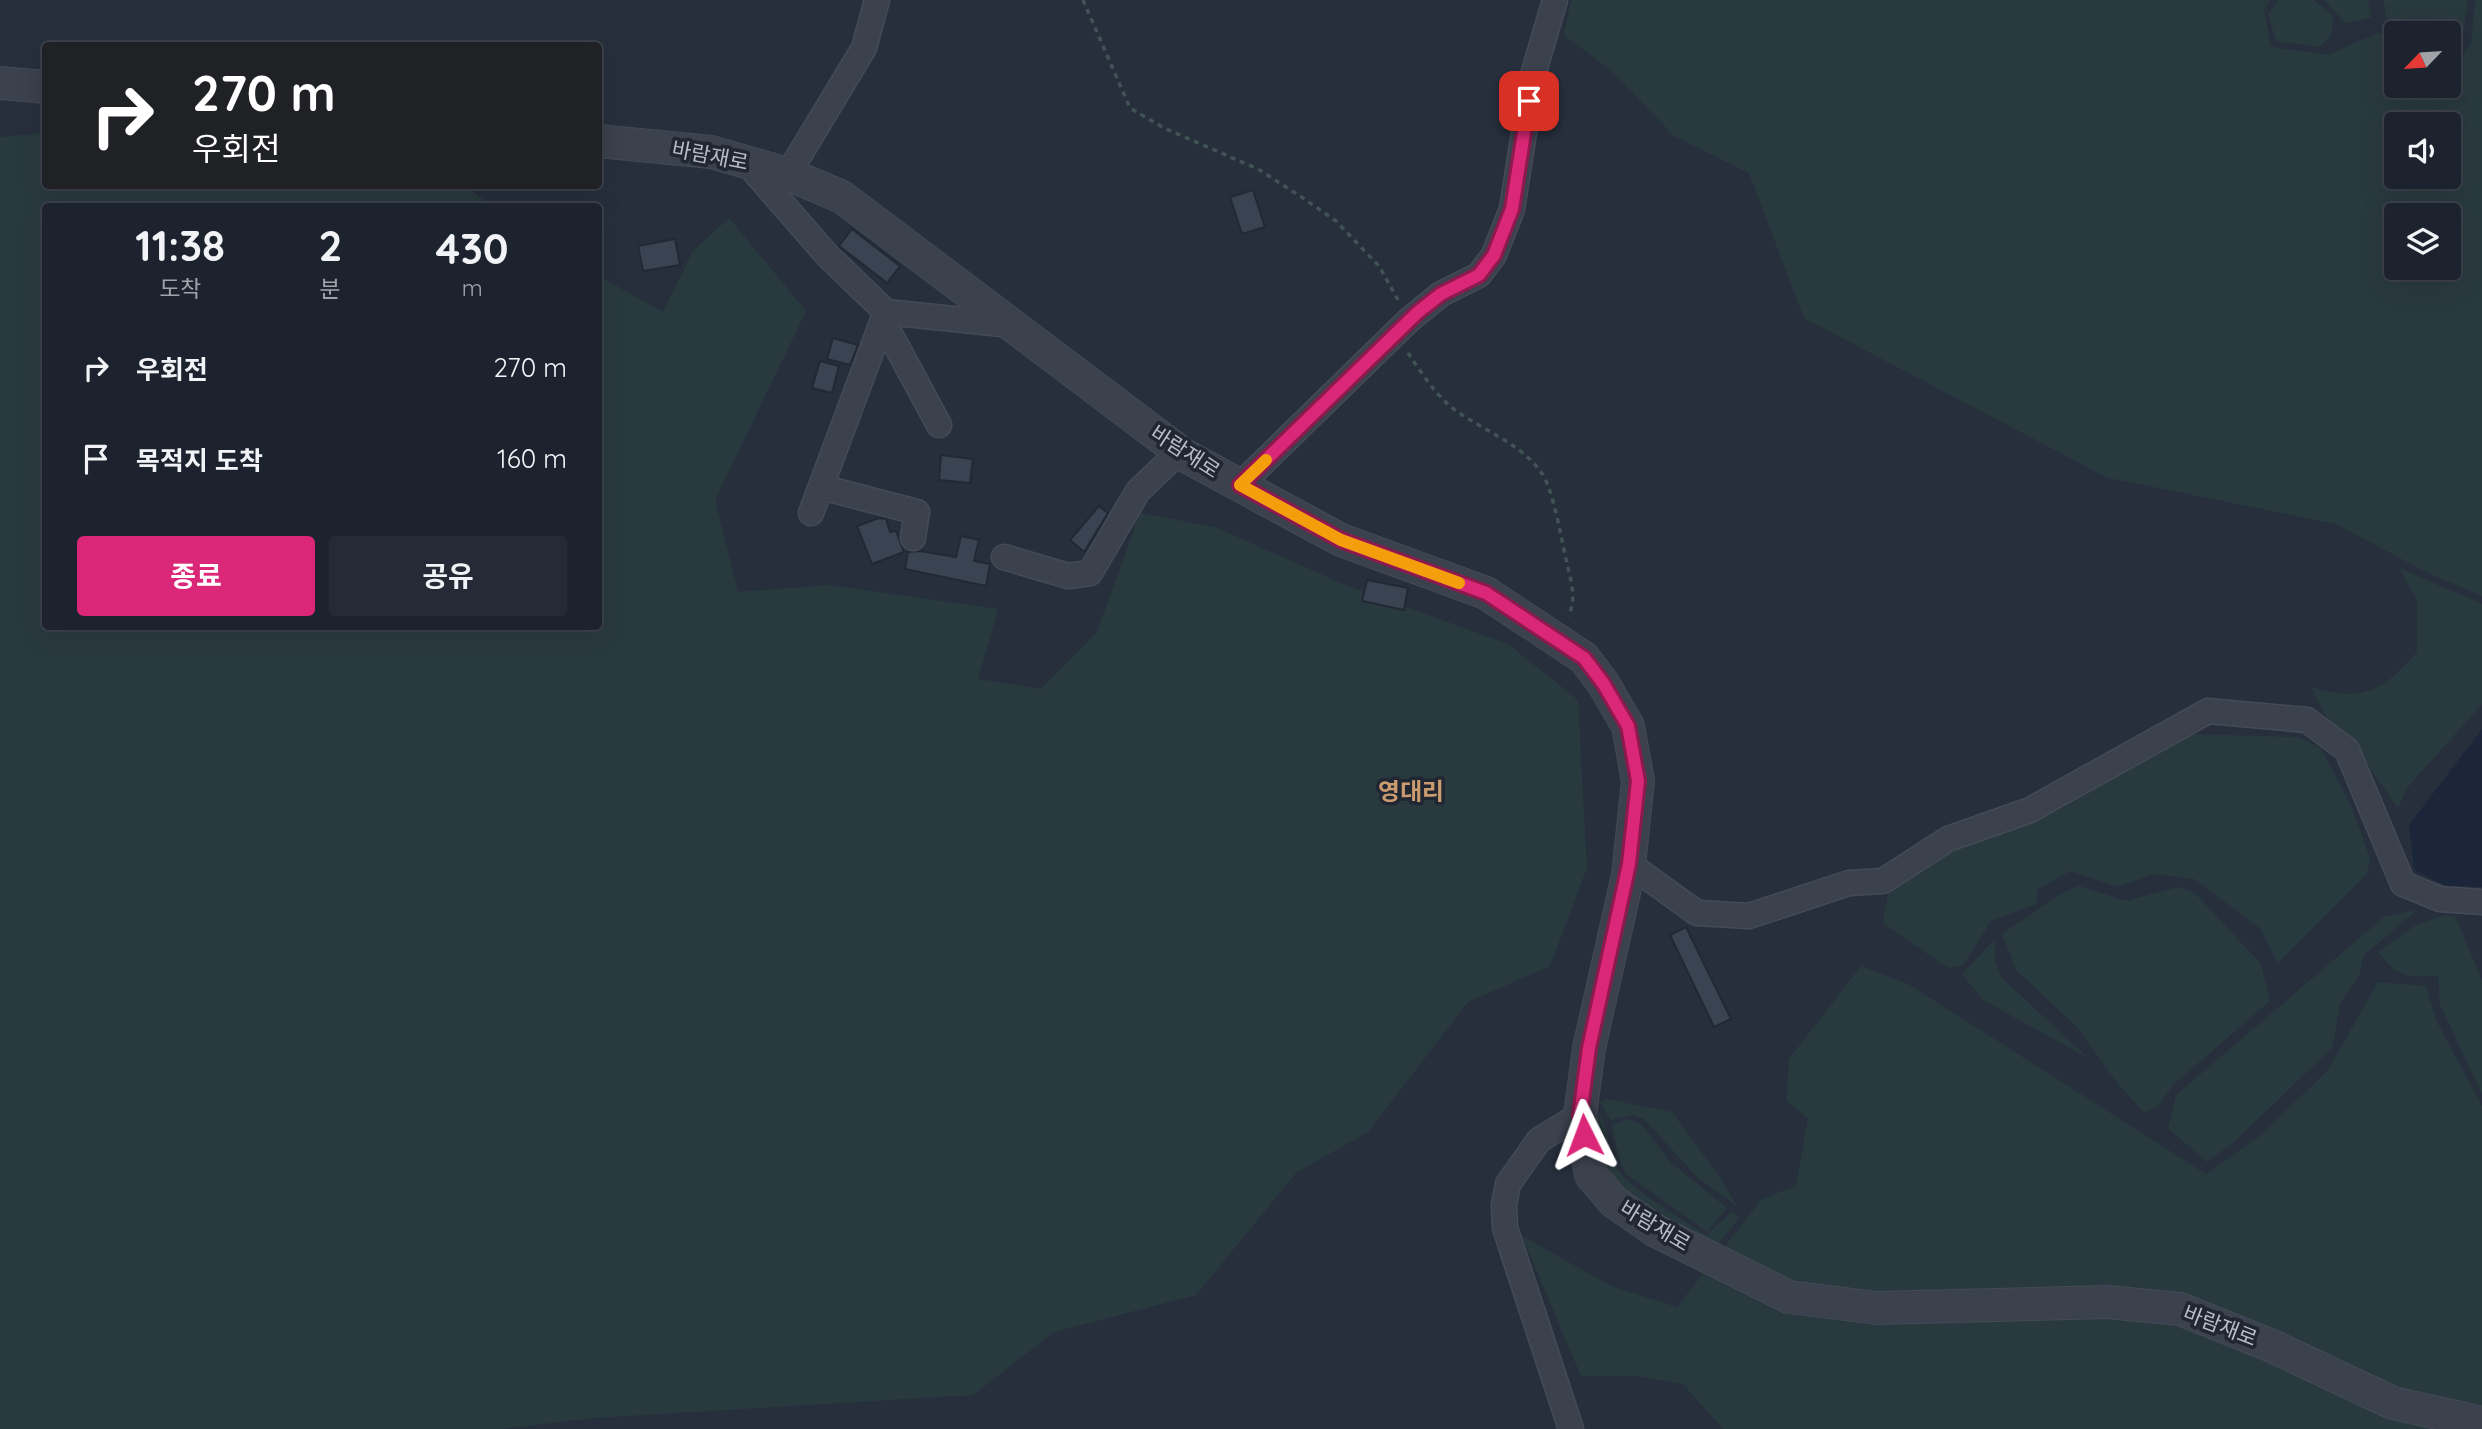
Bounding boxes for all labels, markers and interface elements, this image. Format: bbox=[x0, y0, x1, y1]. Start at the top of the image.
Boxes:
north arrow bbox=[2384, 21, 2460, 98]
map controls bbox=[2384, 21, 2461, 280]
text: 270 m bbox=[192, 62, 336, 123]
icon: right bbox=[77, 70, 168, 161]
pin bbox=[1499, 71, 1559, 131]
icon: arrive bbox=[1510, 82, 1548, 120]
button: sound bbox=[2384, 112, 2461, 189]
text: 우회전 bbox=[192, 128, 280, 168]
street label: 바람재로 bbox=[670, 135, 751, 175]
button: layers bbox=[2384, 203, 2461, 280]
text: 11:38 bbox=[135, 219, 225, 272]
text: 2 bbox=[318, 219, 342, 272]
text: 430 bbox=[436, 222, 509, 275]
text: m bbox=[462, 273, 483, 302]
text: 도착 bbox=[159, 274, 201, 303]
text: 분 bbox=[320, 274, 341, 303]
icon: right bbox=[77, 349, 115, 387]
text: 270 m bbox=[493, 351, 567, 384]
text: 우회전 bbox=[136, 353, 208, 386]
street label: 바람재로 bbox=[1146, 419, 1225, 483]
icon: arrive bbox=[77, 440, 115, 478]
text: 160 m bbox=[497, 442, 567, 475]
text: 목적지 도착 bbox=[136, 444, 263, 477]
button: 종료 bbox=[77, 536, 315, 616]
button: 공유 bbox=[329, 536, 567, 616]
district label: 영대리 bbox=[1378, 776, 1444, 806]
position arrow bbox=[1547, 1098, 1621, 1172]
street label: 바람재로 bbox=[1616, 1194, 1695, 1256]
street label: 바람재로 bbox=[2180, 1299, 2261, 1351]

